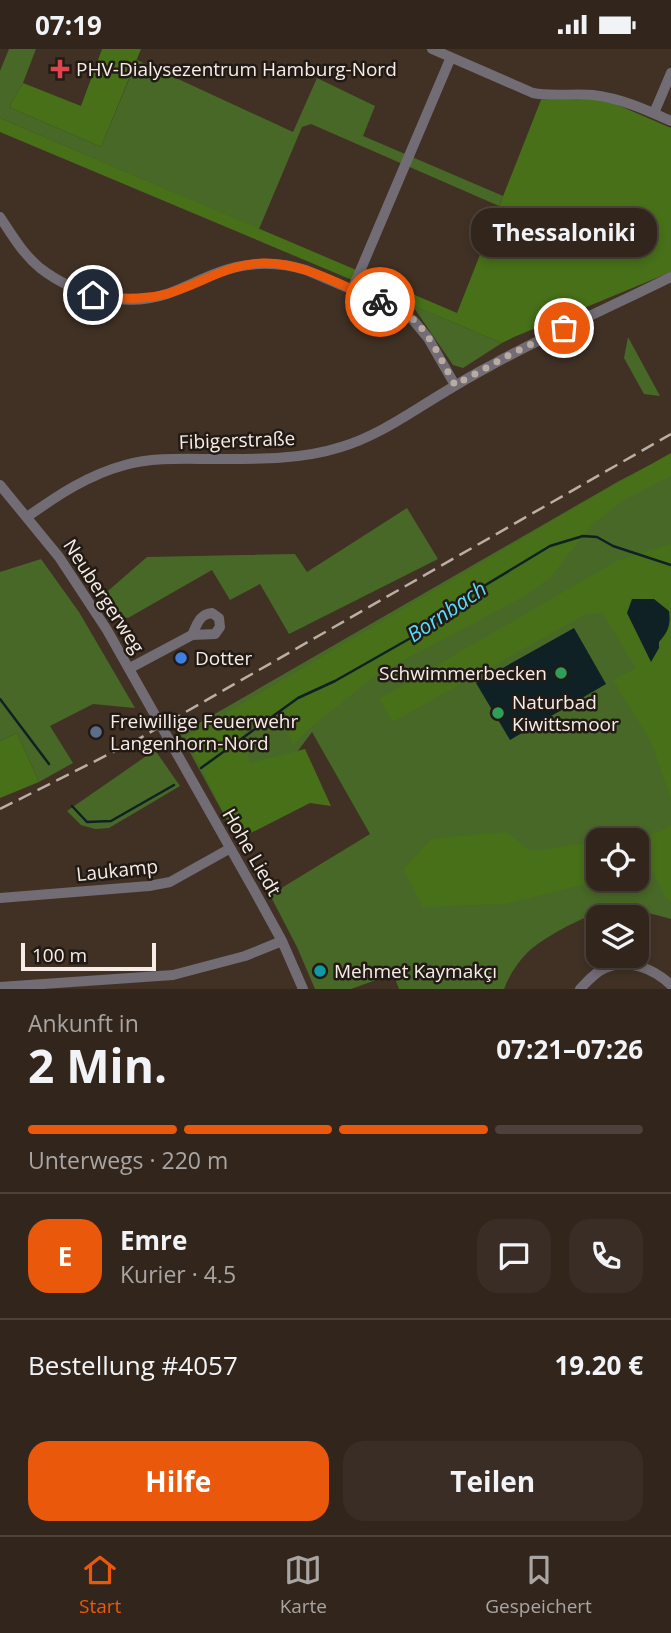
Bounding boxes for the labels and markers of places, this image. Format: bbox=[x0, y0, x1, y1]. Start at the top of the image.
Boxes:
place label: PHV-Dialysezentrum Hamburg-Nord bbox=[76, 56, 397, 82]
marker: PHV-Dialysezentrum Hamburg-Nord bbox=[50, 59, 70, 79]
callout: Thessaloniki bbox=[471, 209, 657, 258]
pin bbox=[63, 265, 123, 325]
pin bbox=[534, 298, 594, 358]
place label: Dotter bbox=[195, 645, 252, 671]
marker: Dotter bbox=[173, 650, 189, 666]
place label: Schwimmerbecken bbox=[379, 660, 547, 686]
marker: Schwimmerbecken bbox=[553, 665, 569, 681]
place label: Naturbad Kiwittsmoor bbox=[512, 689, 619, 737]
marker: Naturbad Kiwittsmoor bbox=[490, 705, 506, 721]
place label: Freiwillige Feuerwehr Langenhorn-Nord bbox=[110, 708, 298, 756]
marker: Freiwillige Feuerwehr Langenhorn-Nord bbox=[88, 724, 104, 740]
place label: Mehmet Kaymakçı bbox=[334, 958, 497, 984]
marker: Mehmet Kaymakçı bbox=[312, 963, 328, 979]

